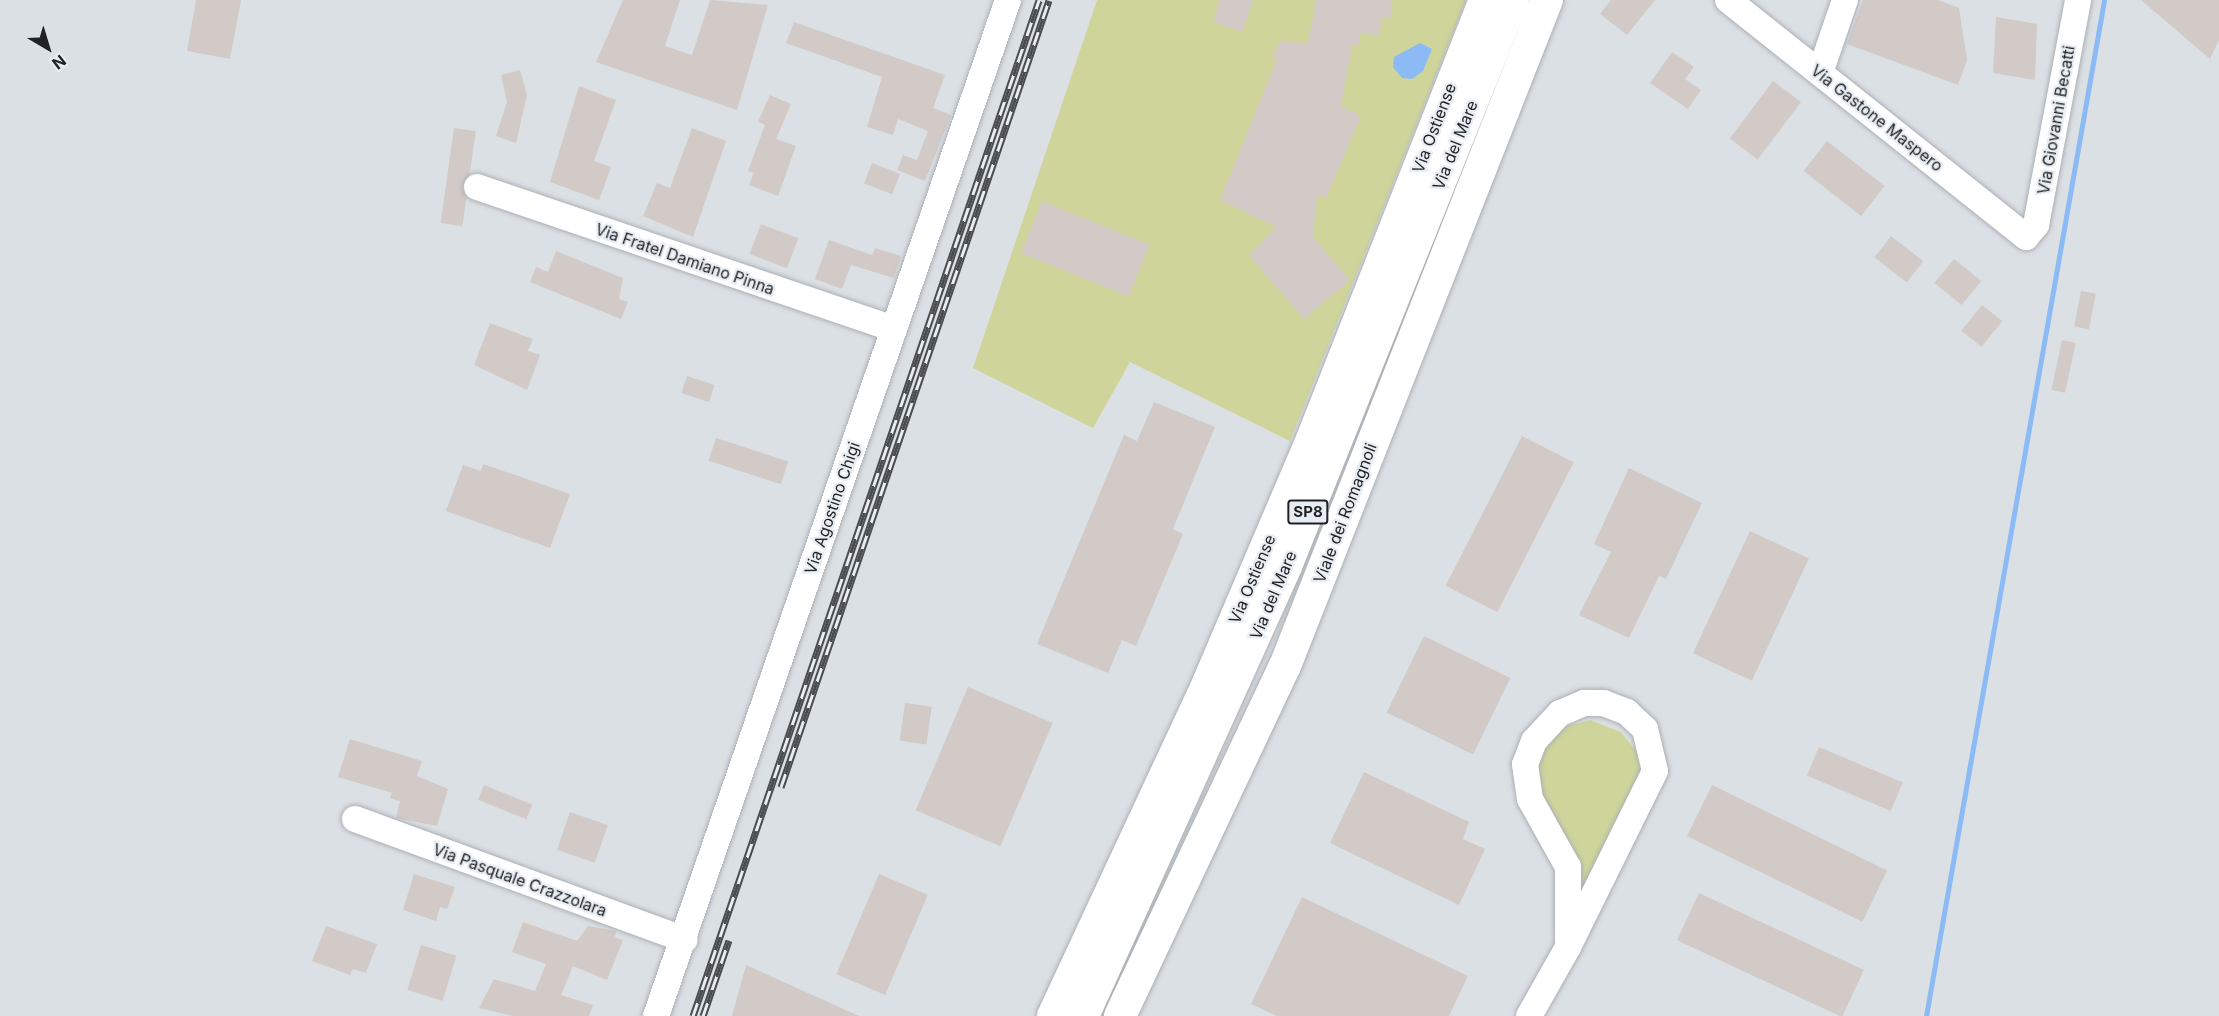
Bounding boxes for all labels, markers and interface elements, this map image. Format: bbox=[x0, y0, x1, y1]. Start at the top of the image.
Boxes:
north arrow bbox=[18, 18, 78, 78]
street label: Via Giovanni Becatti bbox=[2033, 44, 2079, 196]
text: N bbox=[48, 51, 70, 74]
street label: Via Gastone Maspero bbox=[1807, 61, 1947, 175]
street label: Via Ostiense bbox=[1408, 80, 1460, 176]
street label: Via del Mare bbox=[1428, 98, 1482, 192]
street label: Via Fratel Damiano Pinna bbox=[593, 219, 777, 299]
street label: Via Agostino Chigi bbox=[800, 439, 864, 577]
street label: Viale dei Romagnoli bbox=[1309, 440, 1381, 586]
road number: SP8 bbox=[1287, 500, 1329, 524]
street label: Via Ostiense bbox=[1225, 532, 1279, 626]
street label: Via del Mare bbox=[1246, 548, 1300, 642]
street label: Via Pasquale Crazzolara bbox=[430, 840, 610, 920]

